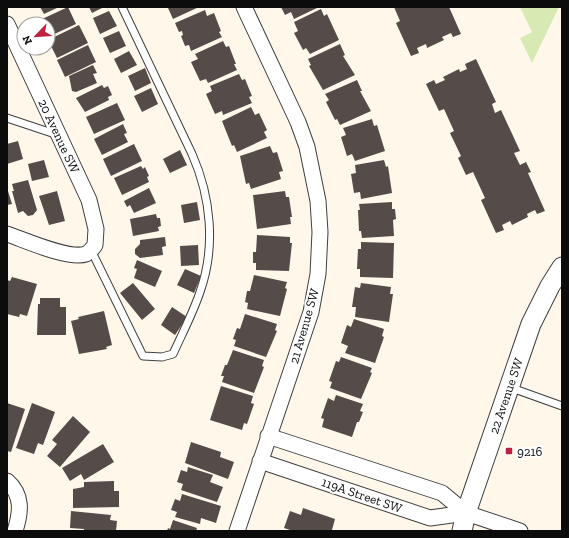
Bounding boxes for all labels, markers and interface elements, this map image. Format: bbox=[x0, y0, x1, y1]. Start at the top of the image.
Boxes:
north arrow bbox=[16, 16, 56, 56]
text: N bbox=[19, 33, 35, 47]
street label: 20 Avenue SW bbox=[35, 97, 83, 176]
street label: 21 Avenue SW bbox=[286, 286, 322, 365]
street label: 22 Avenue SW bbox=[486, 355, 526, 436]
place label: 9216 bbox=[517, 444, 543, 459]
marker: 9216 bbox=[504, 446, 514, 456]
street label: 119A Street SW bbox=[320, 474, 405, 516]

